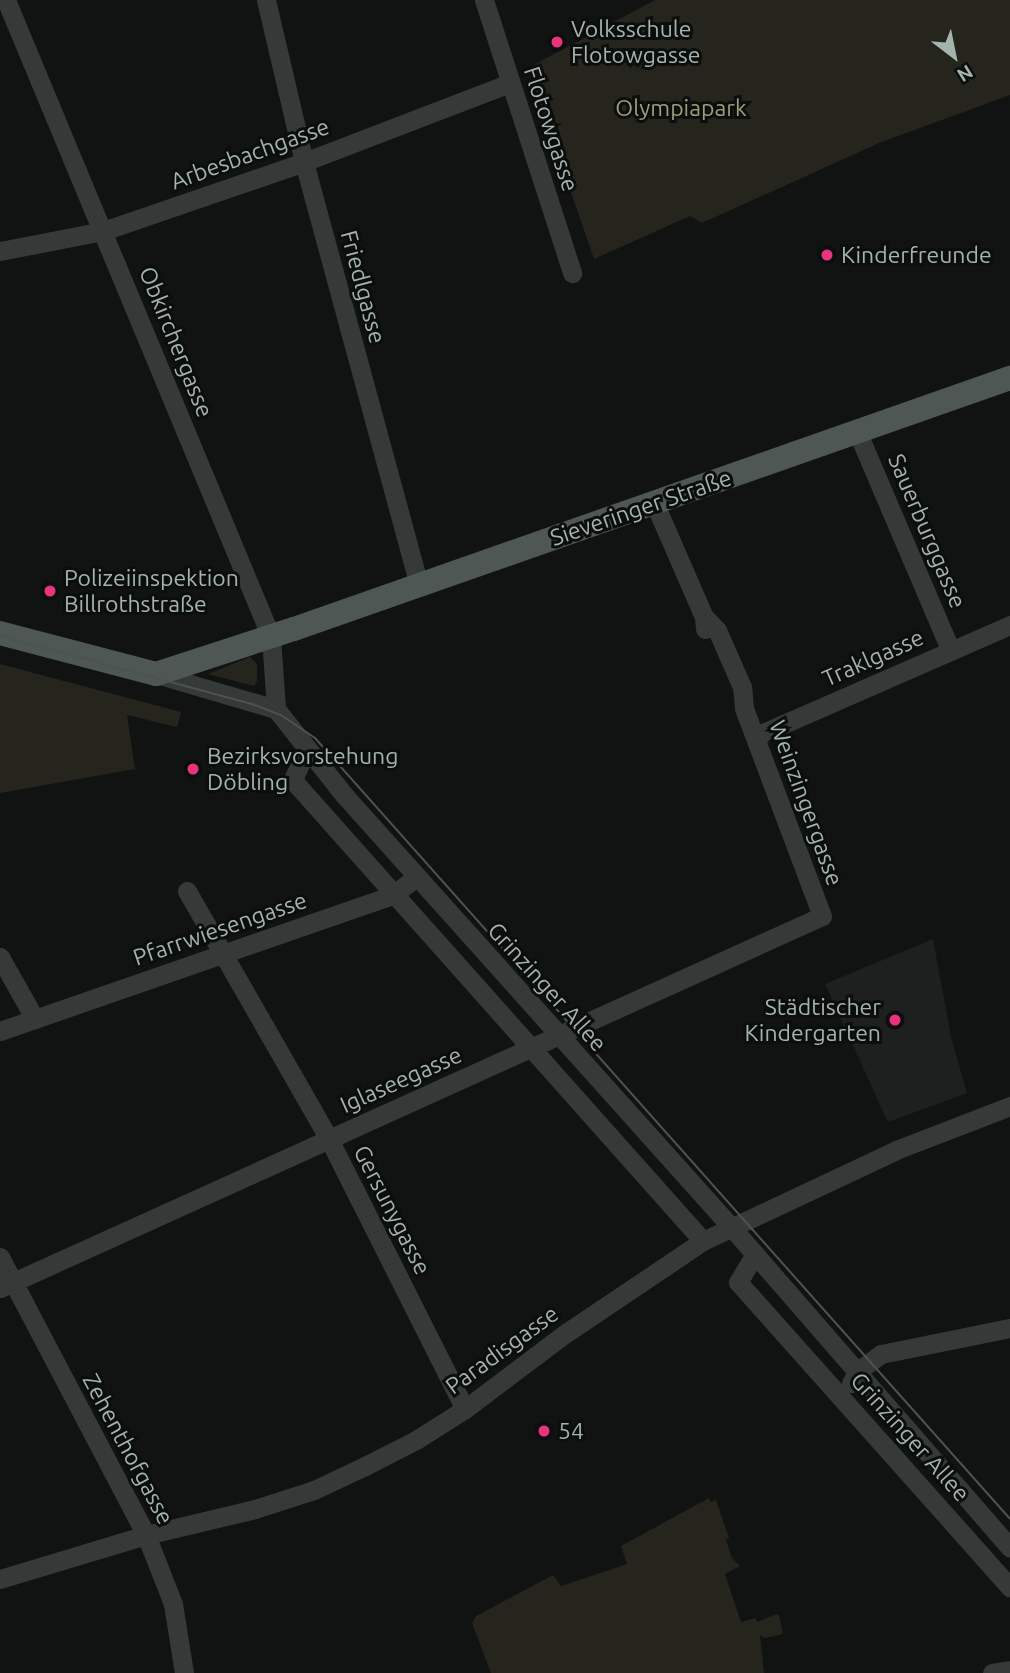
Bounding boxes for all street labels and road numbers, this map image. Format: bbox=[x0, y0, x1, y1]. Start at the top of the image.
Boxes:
street label: Flotowgasse bbox=[518, 63, 584, 195]
street label: Arbesbachgasse bbox=[167, 113, 333, 195]
street label: Friedlgasse bbox=[335, 227, 391, 347]
street label: Obkirchergasse bbox=[133, 263, 219, 421]
street label: Sauerburggasse bbox=[882, 450, 972, 612]
street label: Sieveringer Straße bbox=[547, 464, 735, 552]
street label: Traklgasse bbox=[818, 623, 928, 693]
street label: Weinzingergasse bbox=[763, 717, 849, 889]
street label: Pfarrwiesengasse bbox=[130, 886, 310, 972]
street label: Grinzinger Allee bbox=[482, 917, 612, 1057]
street label: Iglaseegasse bbox=[336, 1041, 466, 1119]
street label: Gersunygasse bbox=[348, 1141, 436, 1279]
street label: Paradisgasse bbox=[440, 1300, 564, 1400]
street label: Grinzinger Allee bbox=[845, 1367, 975, 1507]
street label: Zehenthofgasse bbox=[77, 1369, 179, 1529]

